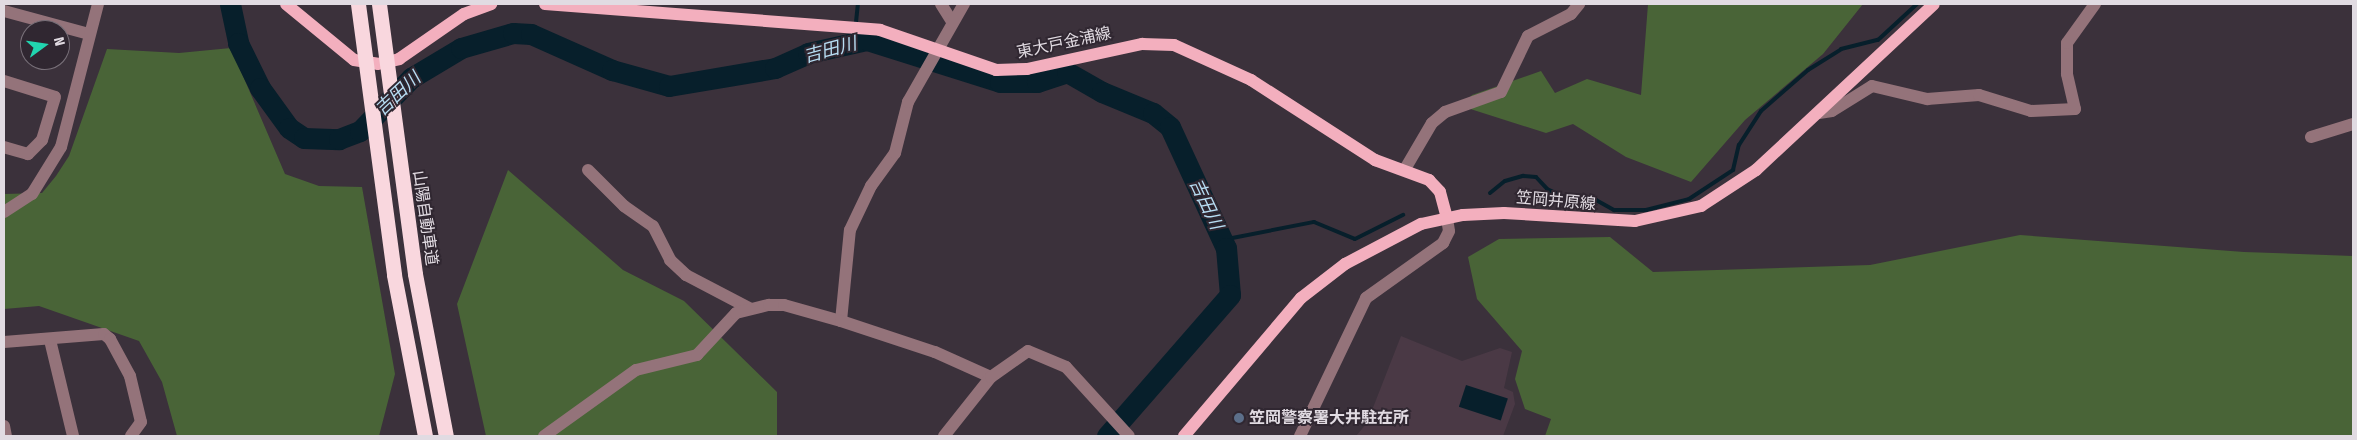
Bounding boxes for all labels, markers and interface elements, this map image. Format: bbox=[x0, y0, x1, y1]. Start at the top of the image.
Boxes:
north arrow bbox=[20, 20, 70, 70]
street label: 東大戸金浦線 bbox=[1015, 24, 1113, 62]
water label: 吉田川 bbox=[801, 33, 859, 67]
text: N bbox=[50, 35, 68, 48]
water label: 吉田川 bbox=[371, 68, 425, 120]
street label: 山陽自動車道 bbox=[409, 169, 441, 267]
water label: 吉田川 bbox=[1185, 175, 1227, 233]
street label: 笠岡井原線 bbox=[1515, 188, 1597, 214]
place label: 笠岡警察署大井駐在所 bbox=[1249, 408, 1409, 428]
marker: 笠岡警察署大井駐在所 bbox=[1233, 412, 1245, 424]

